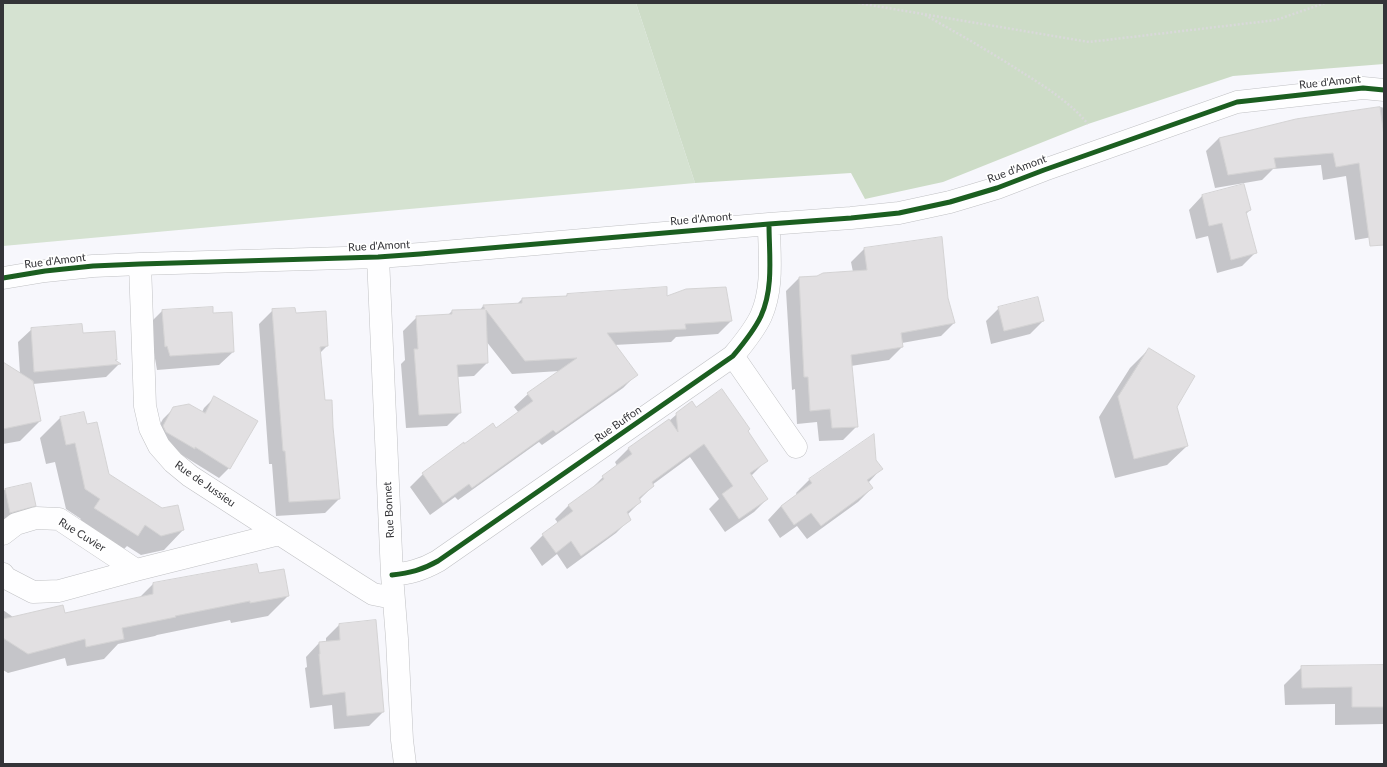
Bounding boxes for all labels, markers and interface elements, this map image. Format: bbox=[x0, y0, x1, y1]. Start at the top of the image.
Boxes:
street label: Rue d'Amont bbox=[1299, 72, 1361, 92]
street label: Rue d'Amont bbox=[986, 152, 1048, 186]
street label: Rue d'Amont bbox=[670, 210, 732, 228]
street label: Rue d'Amont bbox=[348, 238, 410, 254]
street label: Rue d'Amont bbox=[23, 251, 87, 271]
street label: Rue Buffon bbox=[592, 403, 644, 445]
street label: Rue de Jussieu bbox=[172, 458, 238, 510]
street label: Rue Bonnet bbox=[381, 481, 397, 539]
street label: Rue Cuvier bbox=[56, 515, 108, 555]

